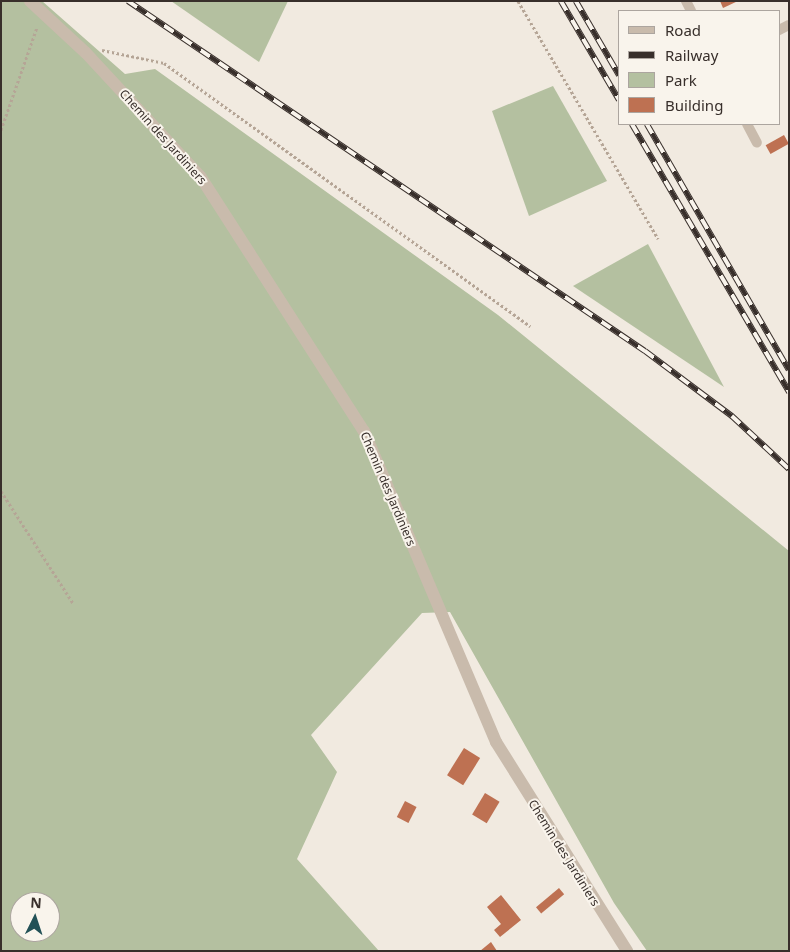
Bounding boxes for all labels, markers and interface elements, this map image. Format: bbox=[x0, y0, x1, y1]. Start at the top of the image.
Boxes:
legend bbox=[618, 10, 780, 125]
text: Road bbox=[665, 20, 701, 40]
text: Railway bbox=[665, 45, 718, 65]
text: Park bbox=[665, 70, 697, 90]
street label: Chemin des Jardiniers bbox=[117, 87, 209, 187]
text: Building bbox=[665, 95, 723, 115]
street label: Chemin des Jardiniers bbox=[357, 430, 419, 548]
street label: Chemin des Jardiniers bbox=[525, 797, 603, 909]
north arrow bbox=[10, 892, 60, 942]
text: N bbox=[30, 893, 42, 912]

